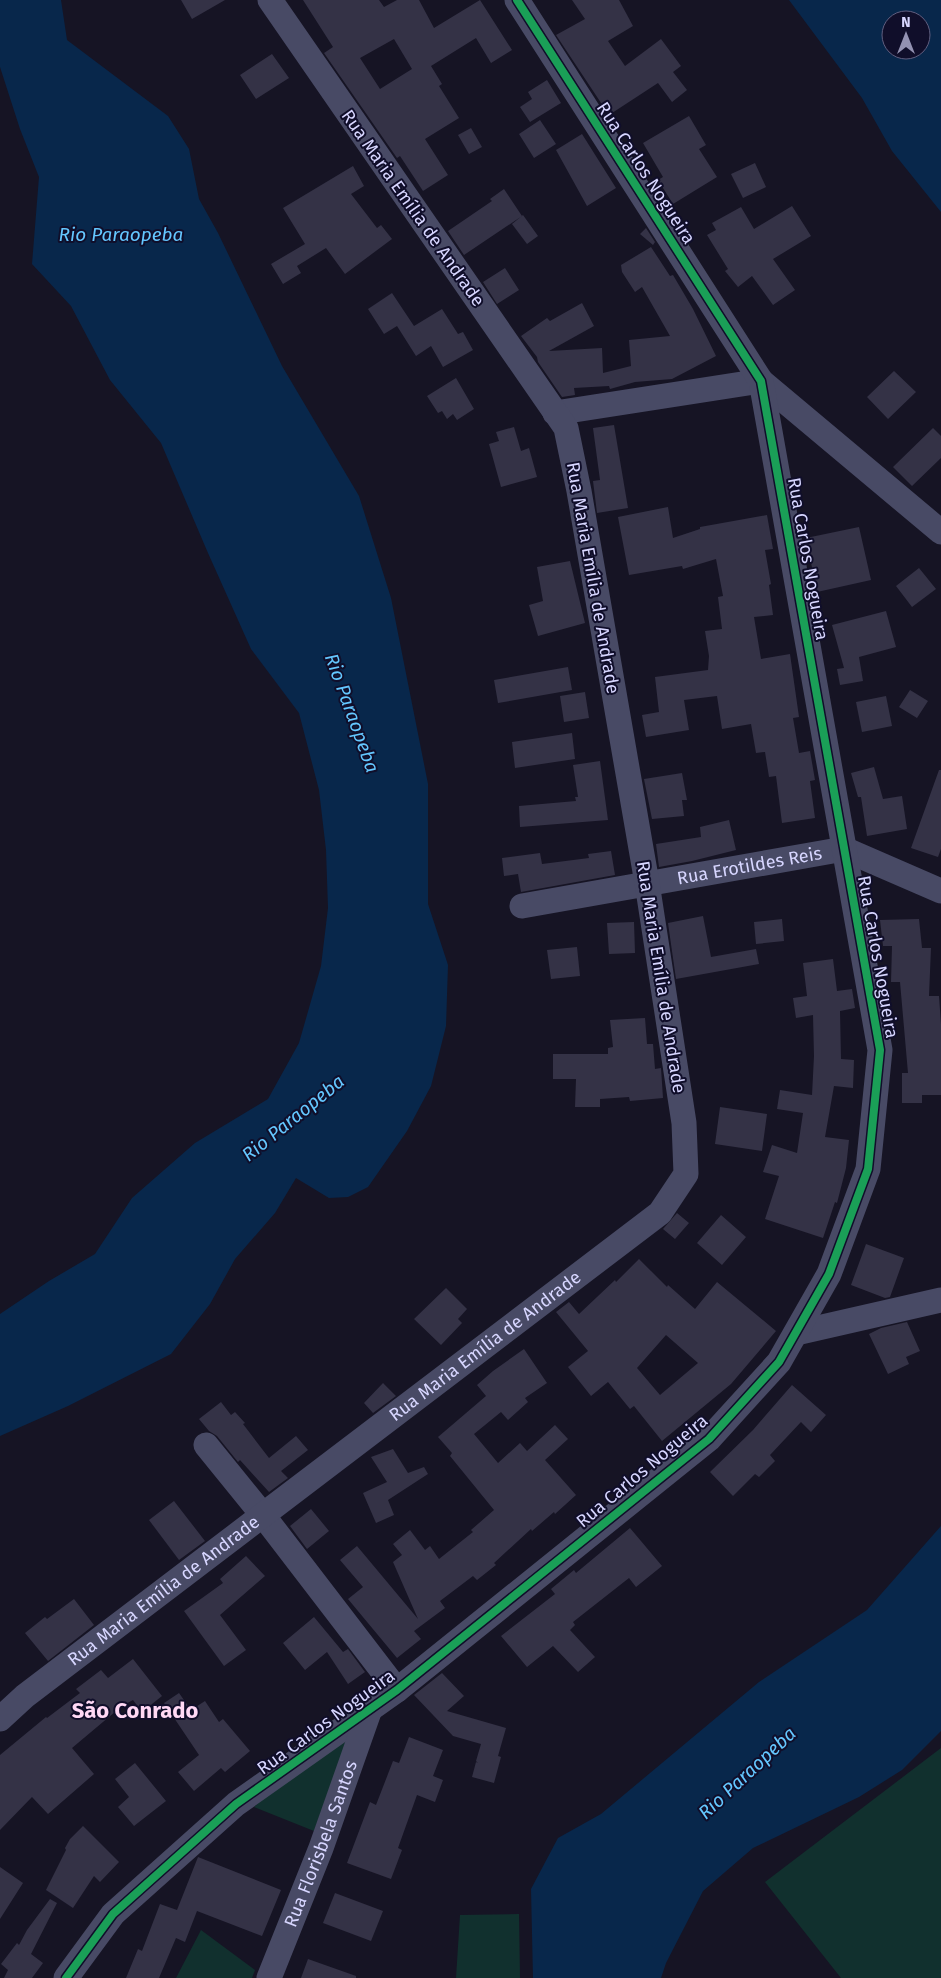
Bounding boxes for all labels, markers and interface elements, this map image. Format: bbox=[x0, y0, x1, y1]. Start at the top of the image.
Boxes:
north arrow bbox=[881, 10, 931, 60]
text: N bbox=[901, 14, 911, 31]
street label: Rua Carlos Nogueira bbox=[592, 98, 700, 248]
street label: Rua Maria Emília de Andrade bbox=[337, 105, 489, 311]
water label: Rio Paraopeba bbox=[59, 223, 183, 246]
street label: Rua Maria Emília de Andrade bbox=[562, 460, 624, 696]
street label: Rua Carlos Nogueira bbox=[783, 476, 833, 642]
water label: Rio Paraopeba bbox=[320, 650, 384, 776]
street label: Rua Erotildes Reis bbox=[675, 842, 824, 889]
street label: Rua Maria Emília de Andrade bbox=[632, 859, 690, 1095]
street label: Rua Carlos Nogueira bbox=[853, 874, 903, 1040]
water label: Rio Paraopeba bbox=[237, 1070, 349, 1166]
street label: Rua Maria Emília de Andrade bbox=[385, 1266, 585, 1426]
street label: Rua Carlos Nogueira bbox=[572, 1410, 712, 1532]
street label: Rua Maria Emília de Andrade bbox=[63, 1511, 264, 1671]
street label: Rua Carlos Nogueira bbox=[253, 1665, 399, 1779]
district label: São Conrado bbox=[72, 1697, 198, 1724]
water label: Rio Paraopeba bbox=[693, 1722, 801, 1824]
street label: Rua Florisbela Santos bbox=[280, 1757, 362, 1930]

